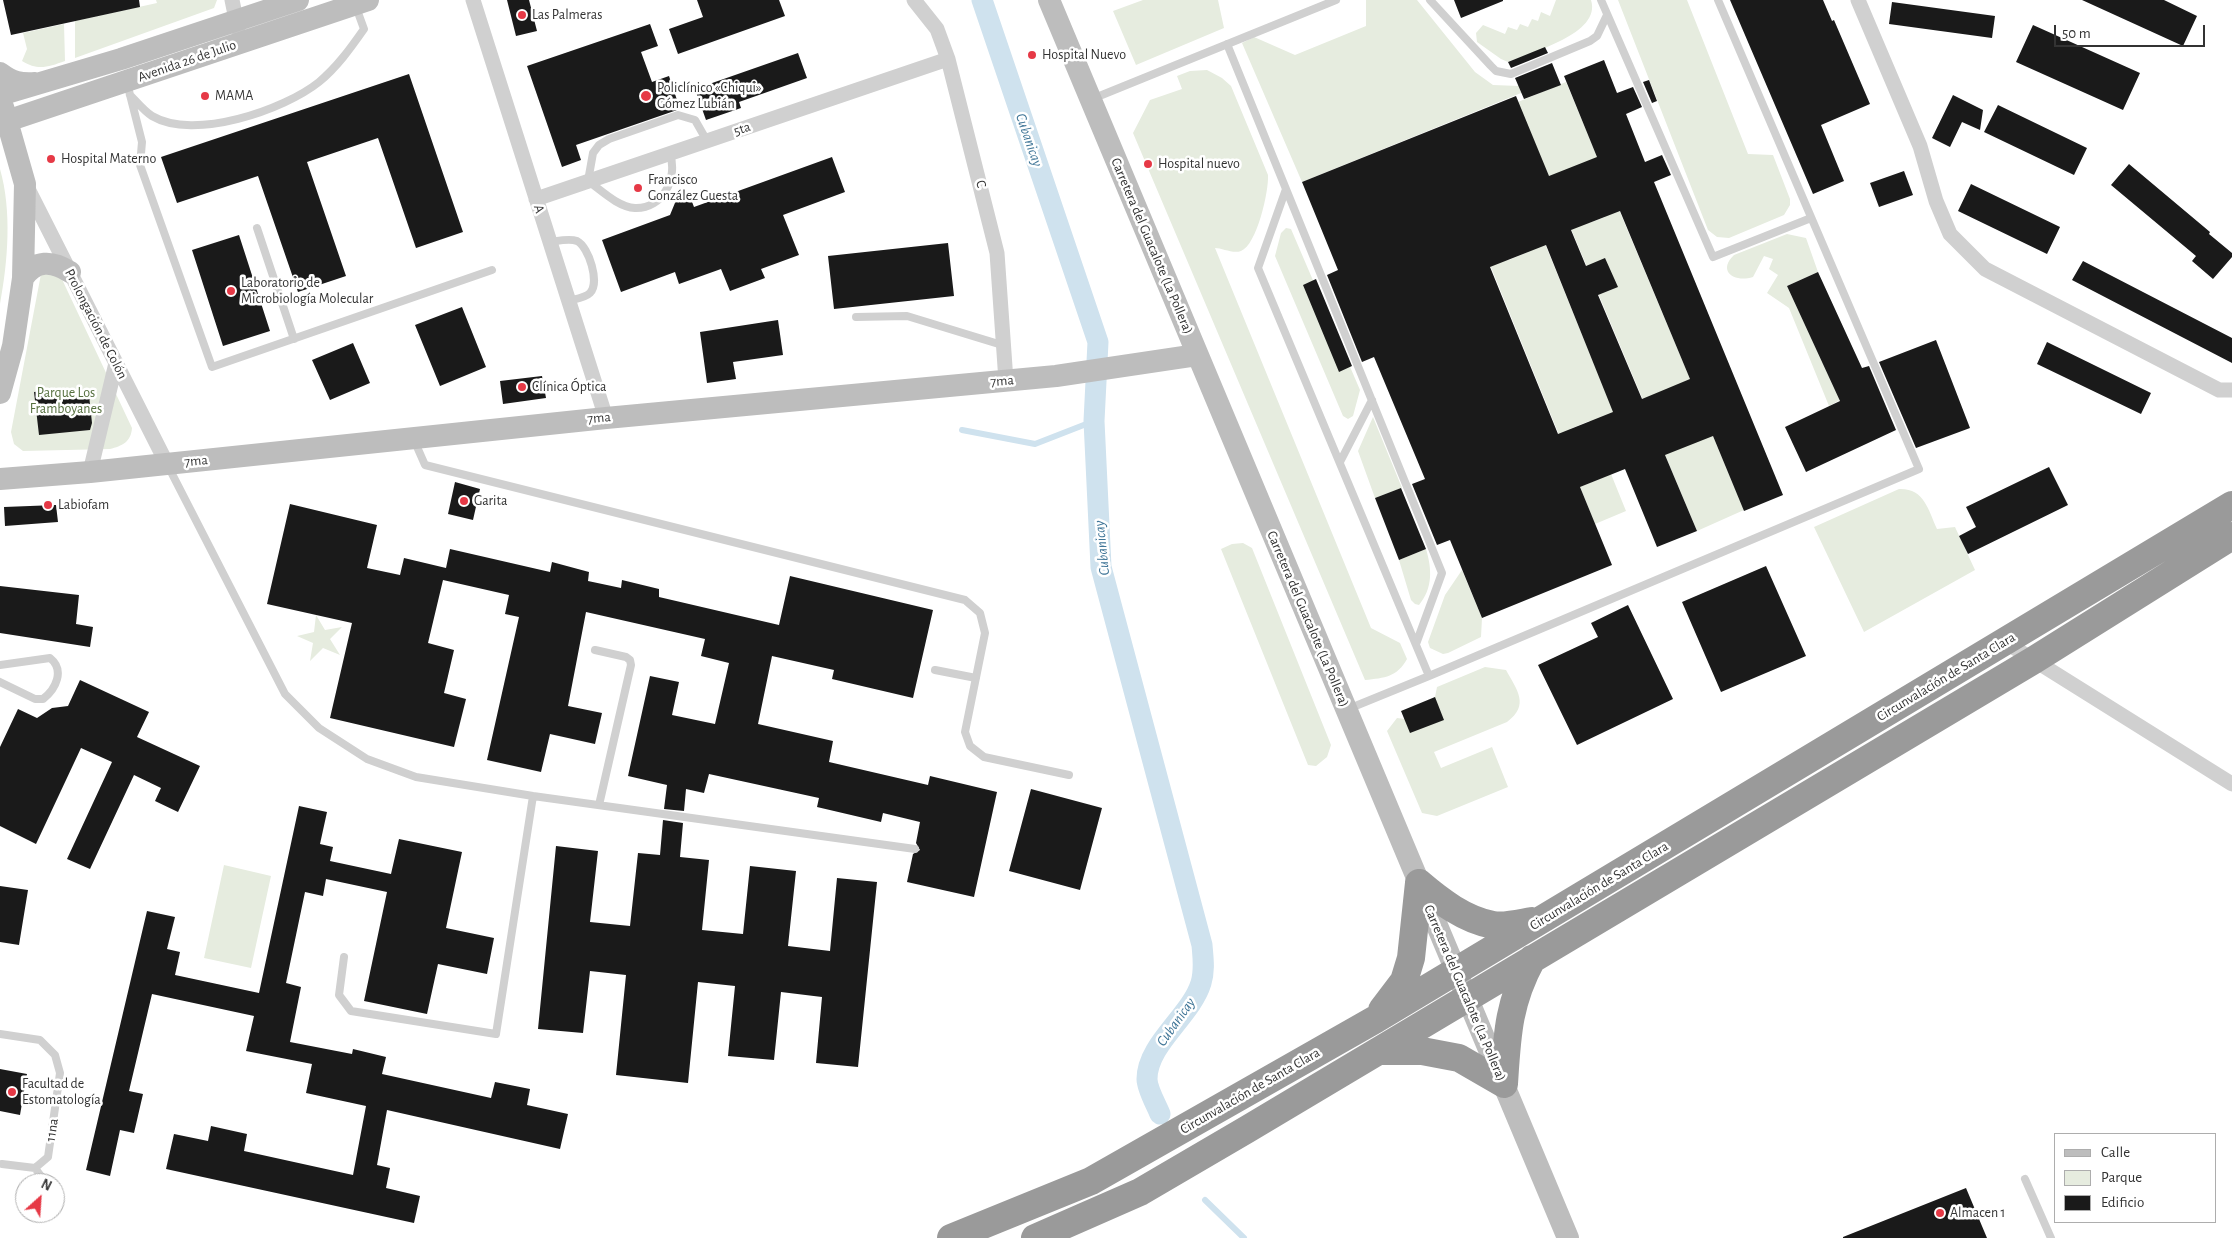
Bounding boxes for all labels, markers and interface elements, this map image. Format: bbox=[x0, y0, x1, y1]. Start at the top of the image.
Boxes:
place label: Las Palmeras bbox=[532, 7, 602, 23]
marker: Las Palmeras bbox=[516, 9, 528, 21]
scale bar bbox=[2057, 15, 2208, 47]
text: 50 m bbox=[2062, 26, 2091, 41]
street label: Avenida 26 de Julio bbox=[136, 36, 238, 86]
place label: Hospital Nuevo bbox=[1042, 47, 1126, 63]
marker: Hospital Nuevo bbox=[1026, 49, 1038, 61]
place label: Policlínico «Chiqui» Gómez Lubián bbox=[657, 80, 762, 112]
place label: MAMA bbox=[215, 88, 253, 104]
marker: Policlínico «Chiqui» Gómez Lubián bbox=[639, 89, 653, 103]
marker: MAMA bbox=[199, 90, 211, 102]
water label: Cubanicay bbox=[1011, 111, 1047, 169]
street label: 5ta bbox=[731, 118, 753, 140]
place label: Hospital Materno bbox=[61, 151, 156, 167]
marker: Hospital Materno bbox=[45, 153, 57, 165]
street label: Carretera del Guacalote (La Pollera) bbox=[1107, 155, 1197, 337]
place label: Hospital nuevo bbox=[1158, 156, 1240, 172]
marker: Hospital nuevo bbox=[1142, 158, 1154, 170]
place label: Francisco González Guesta bbox=[648, 172, 738, 204]
street label: C bbox=[972, 178, 990, 190]
marker: Francisco González Guesta bbox=[632, 182, 644, 194]
street label: A bbox=[530, 203, 548, 215]
street label: Prolongación de Colón bbox=[61, 266, 131, 382]
place label: Laboratorio de Microbiología Molecular bbox=[241, 275, 373, 308]
marker: Laboratorio de Microbiología Molecular bbox=[225, 285, 237, 297]
street label: 7ma bbox=[990, 372, 1014, 390]
place label: Clínica Óptica bbox=[532, 379, 606, 395]
marker: Clínica Óptica bbox=[516, 381, 528, 393]
park label: Parque Los Framboyanes bbox=[30, 385, 102, 418]
street label: 7ma bbox=[586, 408, 612, 428]
street label: 7ma bbox=[183, 451, 209, 471]
place label: Garita bbox=[474, 493, 507, 509]
marker: Garita bbox=[458, 495, 470, 507]
place label: Labiofam bbox=[58, 497, 109, 513]
marker: Labiofam bbox=[42, 499, 54, 511]
water label: Cubanicay bbox=[1090, 520, 1114, 576]
street label: Carretera del Guacalote (La Pollera) bbox=[1263, 528, 1353, 710]
street label: Circunvalación de Santa Clara bbox=[1874, 629, 2018, 725]
street label: Circunvalación de Santa Clara bbox=[1527, 838, 1671, 934]
street label: Carretera del Guacalote (La Pollera) bbox=[1420, 902, 1510, 1084]
water label: Cubanicay bbox=[1153, 994, 1199, 1050]
street label: Circunvalación de Santa Clara bbox=[1177, 1044, 1323, 1138]
place label: Facultad de Estomatología bbox=[22, 1076, 101, 1108]
marker: Facultad de Estomatología bbox=[6, 1086, 18, 1098]
street label: 11na bbox=[42, 1117, 62, 1143]
legend bbox=[2054, 1133, 2217, 1223]
text: Calle bbox=[2101, 1145, 2130, 1160]
text: Parque bbox=[2101, 1170, 2142, 1185]
north arrow bbox=[15, 1173, 65, 1223]
text: N bbox=[39, 1177, 54, 1194]
text: Edificio bbox=[2101, 1195, 2144, 1210]
place label: Almacen 1 bbox=[1950, 1205, 2005, 1221]
marker: Almacen 1 bbox=[1934, 1207, 1946, 1219]

